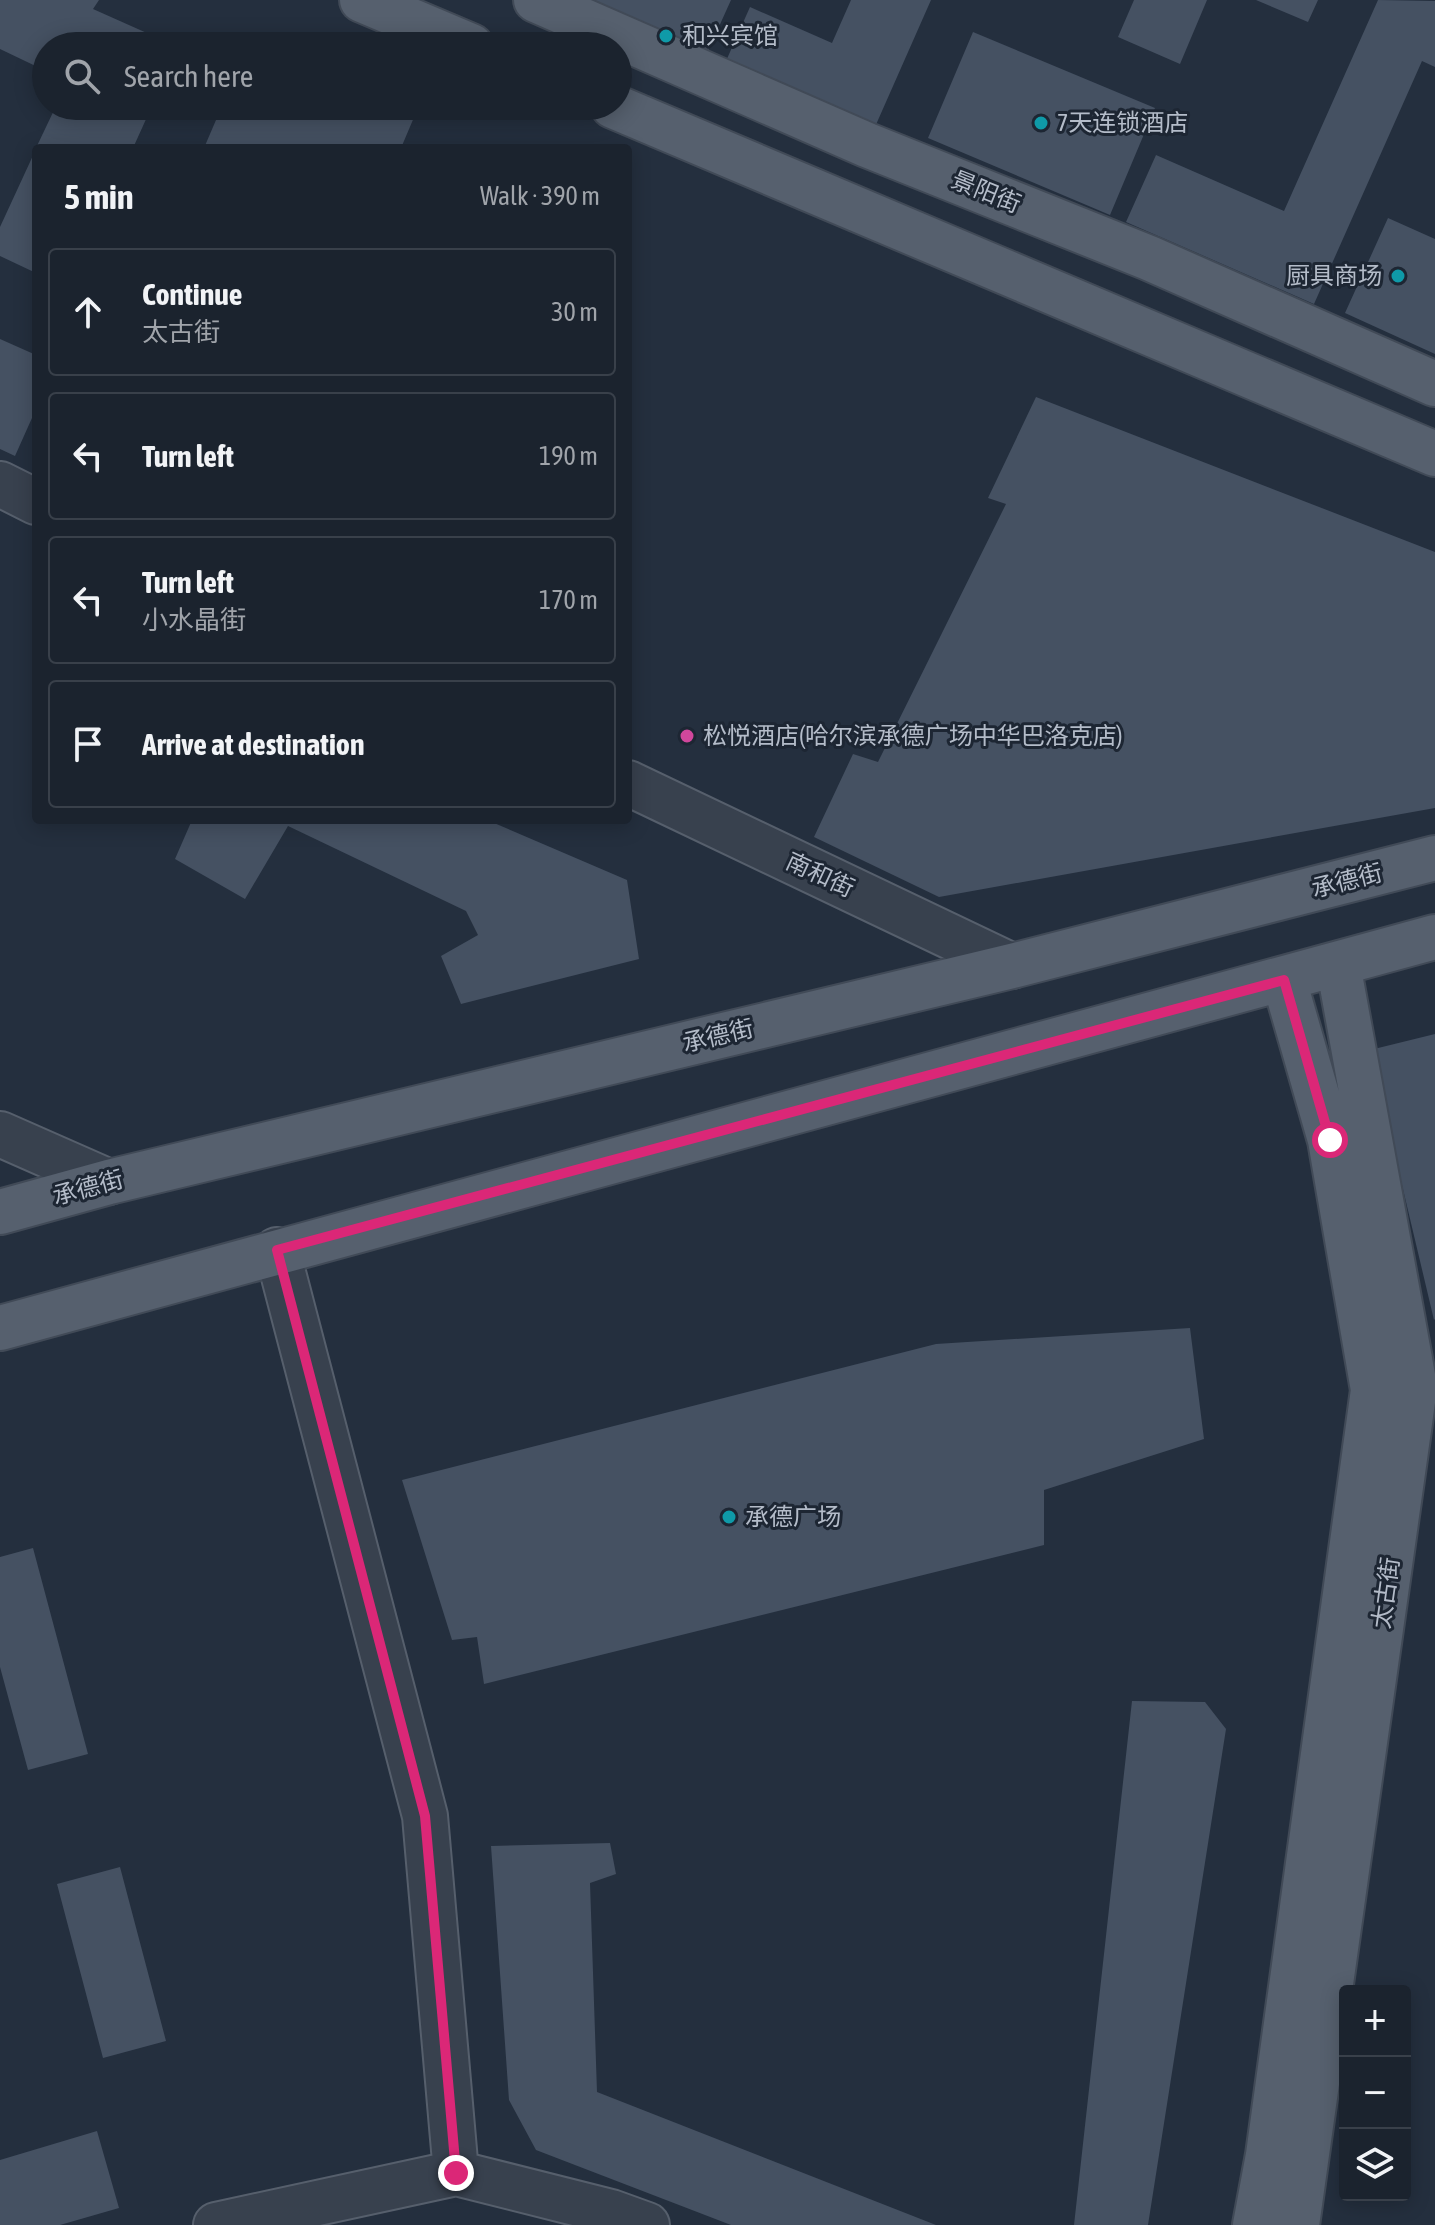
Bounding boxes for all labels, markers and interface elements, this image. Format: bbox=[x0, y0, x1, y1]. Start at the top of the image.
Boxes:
place label: 和兴宾馆 bbox=[682, 22, 778, 49]
marker: 和兴宾馆 bbox=[657, 27, 675, 45]
search box bbox=[32, 32, 632, 120]
icon: search bbox=[60, 54, 104, 98]
text: Search here bbox=[124, 59, 253, 93]
place label: 7天连锁酒店 bbox=[1057, 109, 1188, 136]
marker: 7天连锁酒店 bbox=[1032, 114, 1050, 132]
street label: 景阳街 bbox=[948, 166, 1025, 218]
text: 5 min bbox=[64, 177, 133, 216]
text: Walk · 390 m bbox=[480, 181, 600, 211]
place label: 厨具商场 bbox=[1286, 262, 1382, 289]
marker: 厨具商场 bbox=[1389, 267, 1407, 285]
text: Continue bbox=[142, 277, 242, 311]
icon: ahead bbox=[66, 290, 110, 334]
text: 30 m bbox=[551, 297, 598, 327]
text: 太古街 bbox=[142, 317, 220, 347]
icon: left bbox=[66, 434, 110, 478]
text: Turn left bbox=[142, 439, 234, 473]
text: 190 m bbox=[539, 441, 598, 471]
text: Turn left bbox=[142, 565, 234, 599]
icon: left bbox=[66, 578, 110, 622]
text: 170 m bbox=[539, 585, 598, 615]
text: 小水晶街 bbox=[142, 605, 246, 635]
icon: arrive bbox=[66, 722, 110, 766]
place label: 松悦酒店(哈尔滨承德广场中华巴洛克店) bbox=[703, 722, 1123, 749]
text: Arrive at destination bbox=[142, 727, 364, 761]
marker: 松悦酒店(哈尔滨承德广场中华巴洛克店) bbox=[678, 727, 696, 745]
street label: 南和街 bbox=[782, 847, 859, 902]
street label: 承德街 bbox=[1309, 859, 1385, 902]
street label: 承德街 bbox=[680, 1014, 756, 1057]
route start bbox=[1312, 1122, 1348, 1158]
street label: 承德街 bbox=[50, 1165, 126, 1210]
place label: 承德广场 bbox=[745, 1503, 841, 1530]
marker: 承德广场 bbox=[720, 1508, 738, 1526]
street label: 太古街 bbox=[1367, 1555, 1404, 1630]
map controls bbox=[1339, 1985, 1411, 2201]
button: + bbox=[1339, 1985, 1411, 2057]
button: − bbox=[1339, 2057, 1411, 2129]
button: layers bbox=[1339, 2129, 1411, 2201]
route end bbox=[438, 2155, 474, 2191]

